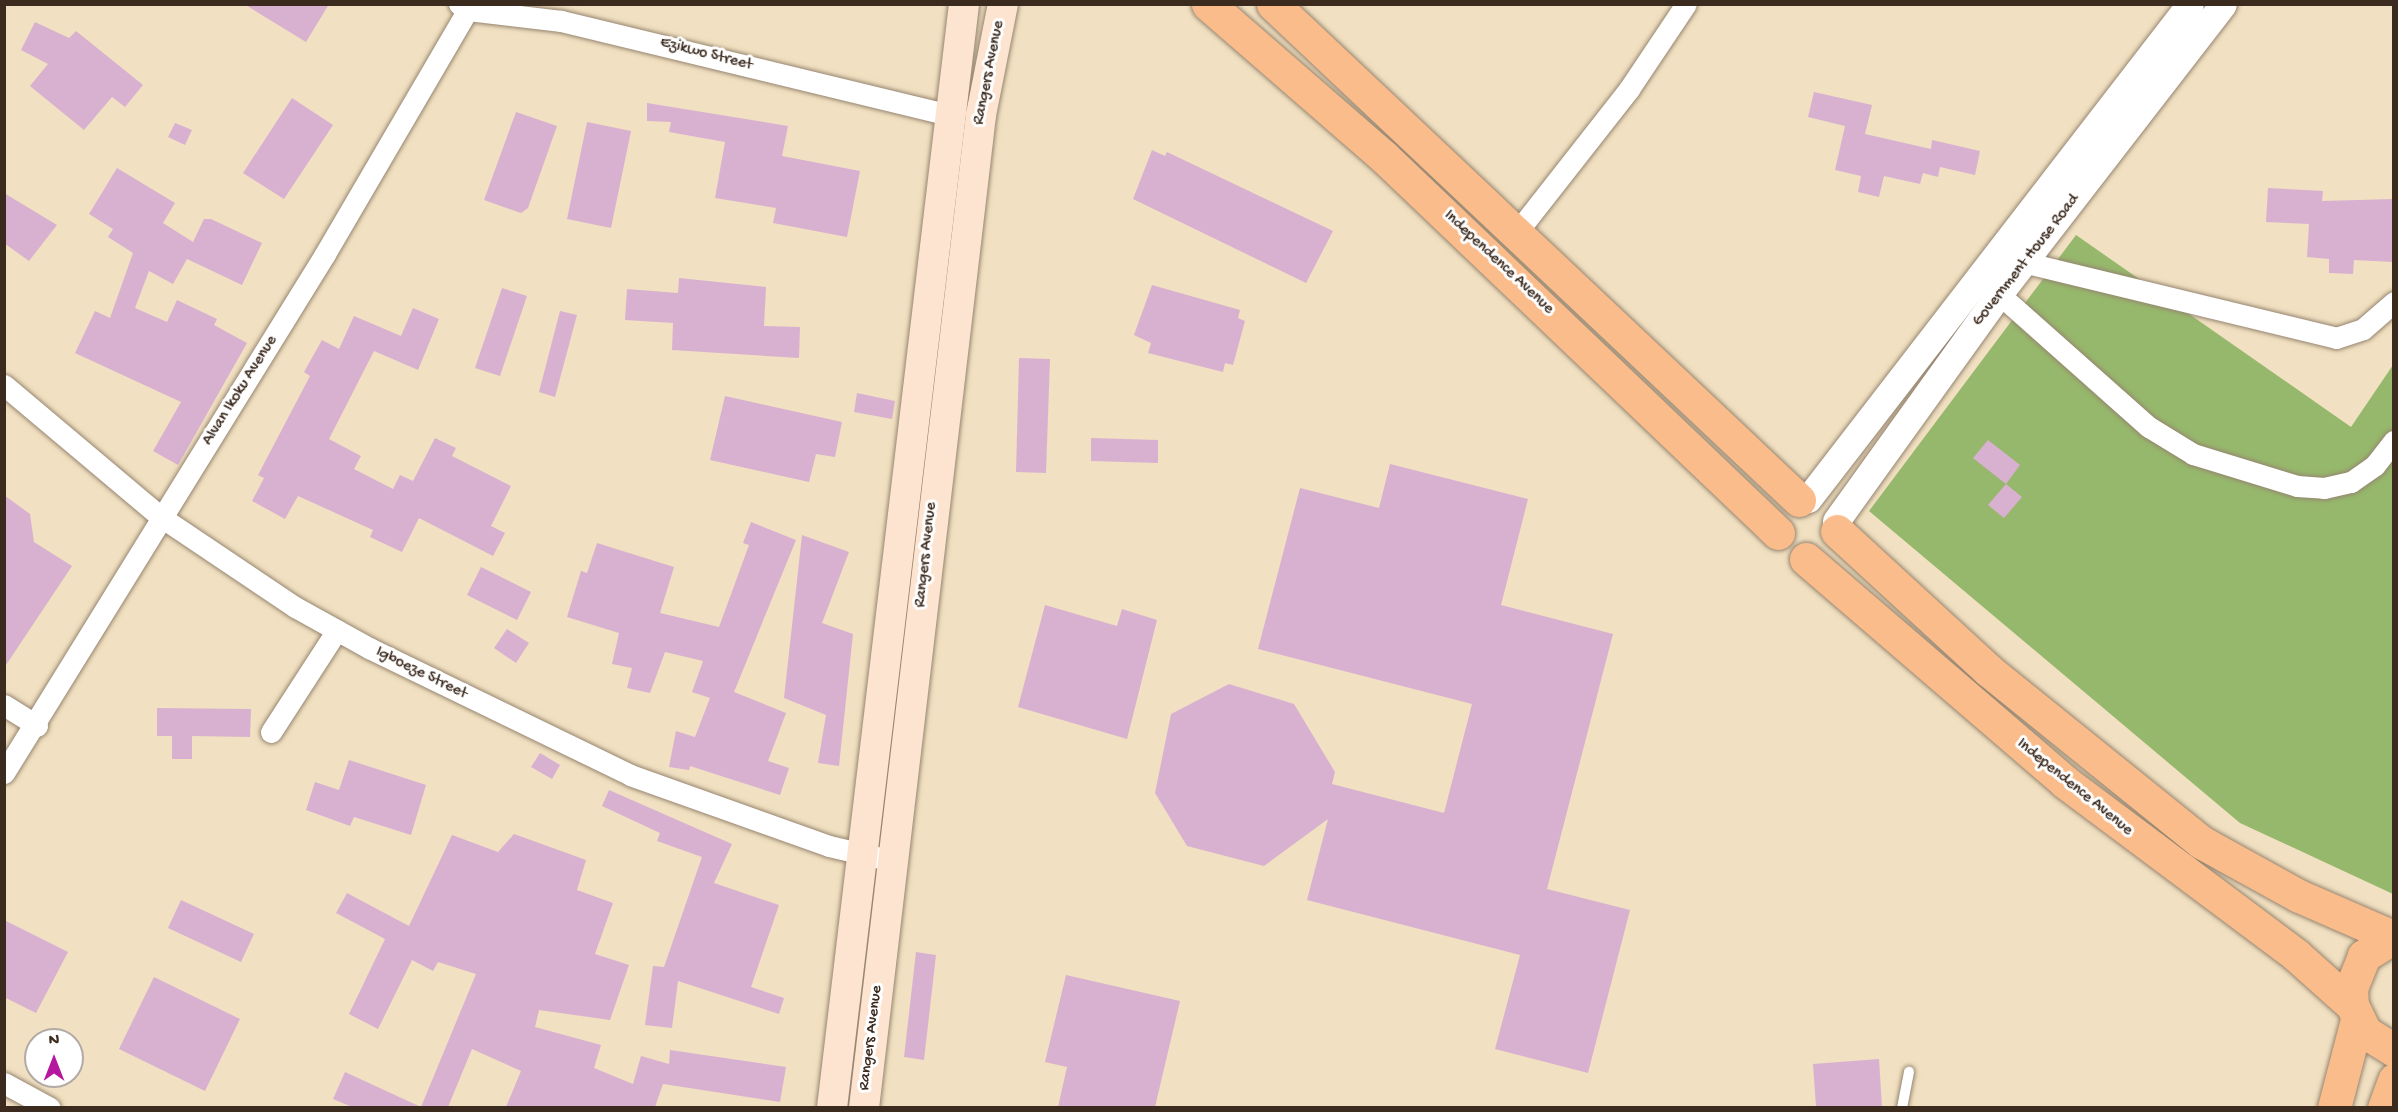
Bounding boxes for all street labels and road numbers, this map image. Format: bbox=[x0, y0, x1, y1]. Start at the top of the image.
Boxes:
street label: Rangers Avenue bbox=[970, 19, 1010, 127]
street label: Ezikwo Street bbox=[658, 34, 754, 76]
street label: Government House Road bbox=[1969, 191, 2085, 331]
street label: Independence Avenue bbox=[1439, 207, 1557, 319]
street label: Alvan Ikoku Avenue bbox=[199, 332, 283, 450]
street label: Rangers Avenue bbox=[912, 501, 942, 609]
street label: Igboeze Street bbox=[372, 644, 470, 704]
street label: Independence Avenue bbox=[2012, 735, 2136, 841]
street label: Rangers Avenue bbox=[856, 984, 888, 1092]

